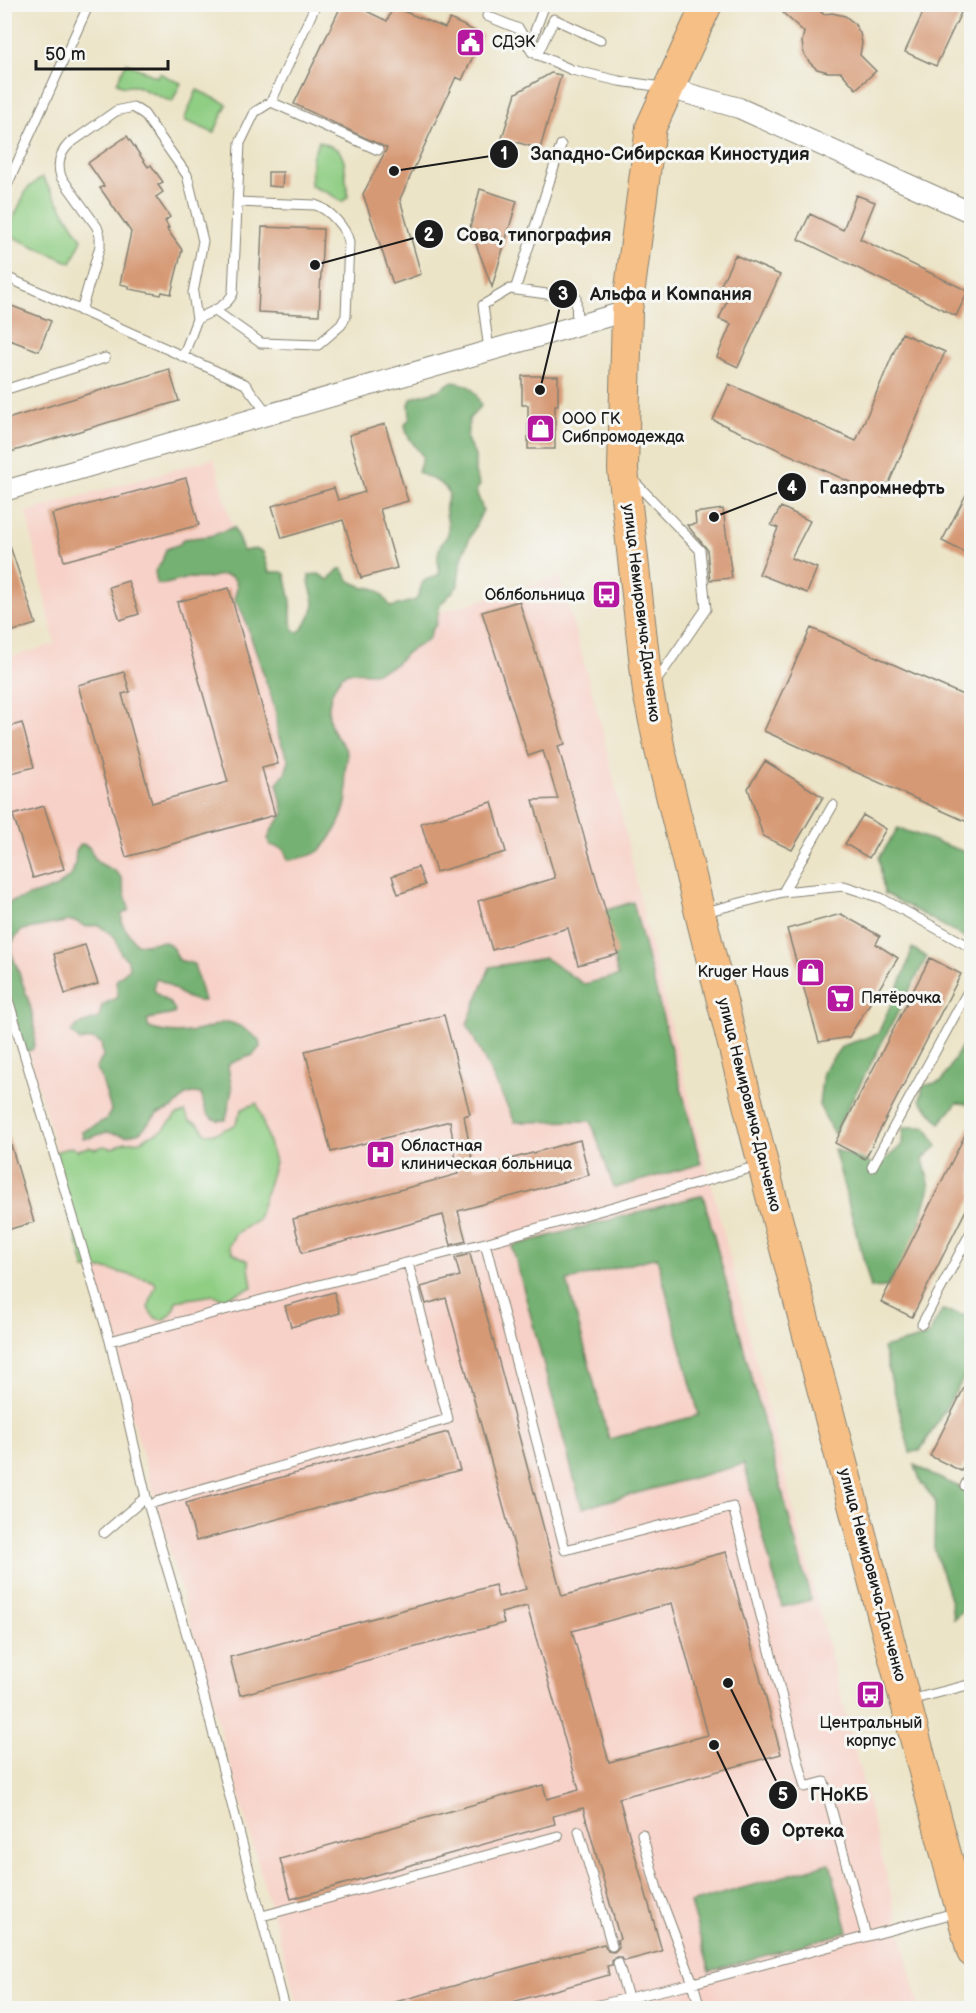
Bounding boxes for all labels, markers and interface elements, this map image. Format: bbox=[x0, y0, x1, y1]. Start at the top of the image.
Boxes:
public building icon: СДЭК bbox=[455, 26, 487, 58]
scale bar bbox=[36, 33, 168, 71]
place label: СДЭК bbox=[492, 33, 536, 52]
text: 50 m bbox=[45, 44, 86, 65]
callout: Западно-Сибирская Киностудия bbox=[489, 136, 822, 172]
text: 1 bbox=[500, 144, 508, 165]
text: Западно-Сибирская Киностудия bbox=[530, 144, 810, 165]
callout: Сова, типография bbox=[414, 216, 623, 252]
text: 2 bbox=[424, 225, 435, 246]
text: Сова, типография bbox=[457, 225, 611, 246]
callout: Альфа и Компания bbox=[548, 276, 764, 312]
text: 3 bbox=[558, 284, 568, 305]
text: Альфа и Компания bbox=[589, 284, 752, 305]
place label: ООО ГК Сибпромодежда bbox=[562, 410, 685, 447]
shop icon: ООО ГК Сибпромодежда bbox=[525, 412, 557, 444]
callout: Газпромнефть bbox=[777, 469, 956, 505]
text: 4 bbox=[787, 478, 798, 499]
text: Газпромнефть bbox=[819, 478, 946, 499]
street label: улица Немировича-Данченко bbox=[618, 503, 664, 723]
bus stop icon: Облбольница bbox=[590, 579, 622, 611]
place label: Облбольница bbox=[485, 586, 586, 605]
shop icon: Kruger Haus bbox=[794, 956, 826, 988]
place label: Kruger Haus bbox=[698, 963, 789, 982]
supermarket icon: Пятёрочка bbox=[824, 982, 856, 1014]
place label: Пятёрочка bbox=[861, 989, 942, 1008]
street label: улица Немировича-Данченко bbox=[713, 996, 785, 1214]
place label: Областная клиническая больница bbox=[401, 1137, 573, 1174]
hospital icon: Областная клиническая больница bbox=[364, 1139, 396, 1171]
street label: улица Немировича-Данченко bbox=[834, 1466, 910, 1684]
bus stop icon: Центральный корпус bbox=[855, 1679, 887, 1711]
place label: Центральный корпус bbox=[820, 1714, 922, 1751]
callout: ГНоКБ bbox=[768, 1777, 880, 1813]
text: 5 bbox=[778, 1785, 788, 1806]
text: ГНоКБ bbox=[810, 1785, 868, 1806]
callout: Ортека bbox=[740, 1813, 856, 1849]
text: 6 bbox=[750, 1821, 761, 1842]
text: Ортека bbox=[782, 1821, 845, 1842]

